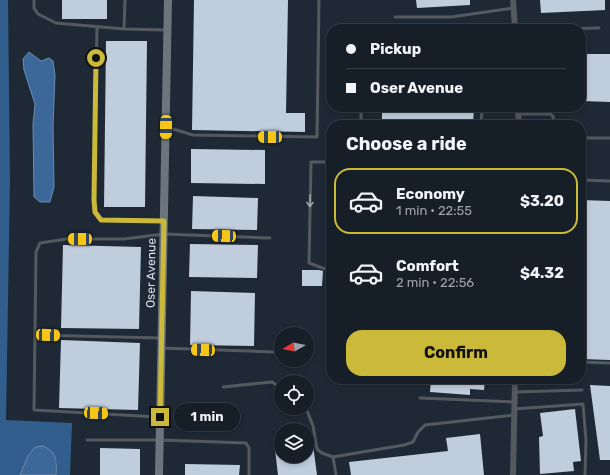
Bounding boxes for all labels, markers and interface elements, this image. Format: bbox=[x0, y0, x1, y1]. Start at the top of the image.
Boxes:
text: Pickup bbox=[370, 40, 421, 58]
route start bbox=[87, 49, 105, 67]
text: Oser Avenue bbox=[370, 79, 463, 97]
car bbox=[160, 115, 172, 139]
car bbox=[258, 131, 282, 143]
text: Choose a ride bbox=[346, 133, 467, 155]
icon: car bbox=[348, 183, 384, 219]
text: Economy bbox=[396, 185, 465, 203]
text: $3.20 bbox=[520, 192, 564, 210]
one-way arrow bbox=[306, 194, 314, 207]
text: 1 min · 22:55 bbox=[396, 203, 472, 218]
car bbox=[212, 230, 236, 242]
car bbox=[68, 233, 92, 245]
street label: Oser Avenue bbox=[143, 238, 159, 308]
icon: car bbox=[348, 255, 384, 291]
text: Comfort bbox=[396, 257, 459, 275]
text: $4.32 bbox=[520, 264, 564, 282]
text: 2 min · 22:56 bbox=[396, 275, 474, 290]
north arrow bbox=[274, 327, 314, 367]
map controls bbox=[274, 327, 314, 463]
car bbox=[36, 329, 60, 341]
button: Confirm bbox=[346, 330, 566, 376]
car bbox=[191, 344, 215, 356]
button: locate bbox=[274, 375, 314, 415]
callout: 1 min bbox=[174, 403, 240, 431]
car bbox=[84, 406, 108, 420]
route end bbox=[151, 408, 169, 426]
text: 1 min bbox=[190, 409, 224, 424]
button: layers bbox=[274, 423, 314, 463]

